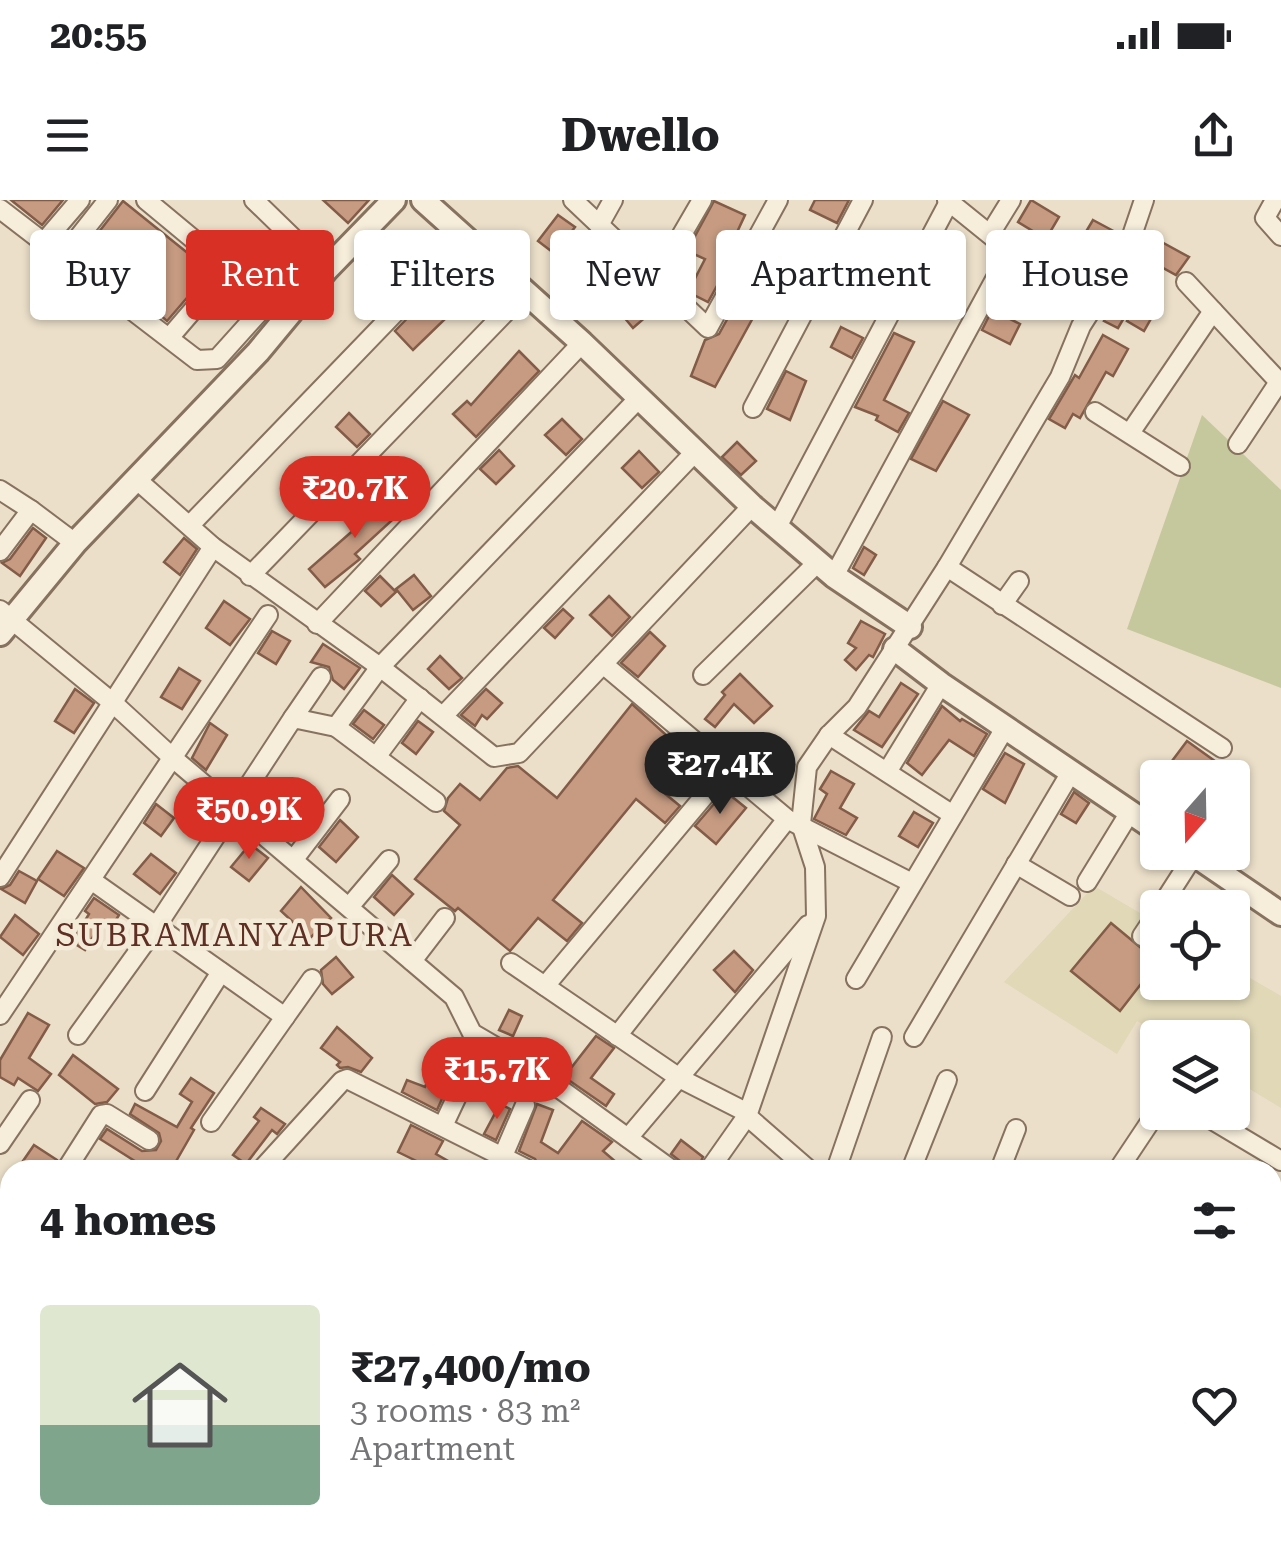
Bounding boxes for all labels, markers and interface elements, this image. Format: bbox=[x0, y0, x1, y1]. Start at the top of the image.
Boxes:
text: 20:55 bbox=[50, 13, 147, 57]
icon: menu bbox=[40, 108, 95, 163]
icon: share bbox=[1186, 108, 1241, 163]
text: Dwello bbox=[561, 109, 720, 162]
chip: Buy bbox=[30, 230, 166, 320]
chip: Rent bbox=[186, 230, 334, 320]
chip: Filters bbox=[354, 230, 530, 320]
chip: New bbox=[550, 230, 696, 320]
chip: Apartment bbox=[716, 230, 966, 320]
chip: House bbox=[986, 230, 1164, 320]
pin: ₹20.7K bbox=[274, 456, 436, 541]
text: ₹20.7K bbox=[302, 469, 408, 507]
pin: ₹27.4K bbox=[639, 732, 801, 817]
text: ₹27.4K bbox=[667, 745, 773, 783]
north arrow bbox=[1140, 760, 1250, 870]
map controls bbox=[1140, 760, 1250, 1130]
pin: ₹50.9K bbox=[168, 777, 330, 862]
text: ₹50.9K bbox=[196, 790, 302, 828]
button: locate bbox=[1140, 890, 1250, 1000]
district label: SUBRAMANYAPURA bbox=[56, 916, 414, 954]
button: layers bbox=[1140, 1020, 1250, 1130]
pin: ₹15.7K bbox=[416, 1037, 578, 1122]
text: ₹15.7K bbox=[444, 1050, 550, 1088]
icon: filters bbox=[1187, 1193, 1242, 1248]
text: 4 homes bbox=[40, 1196, 216, 1245]
text: ₹27,400/mo bbox=[350, 1343, 591, 1392]
icon: home bbox=[120, 1345, 240, 1465]
icon: heart bbox=[1187, 1378, 1242, 1433]
text: 3 rooms · 83 m² bbox=[350, 1392, 580, 1430]
text: Apartment bbox=[350, 1430, 515, 1468]

